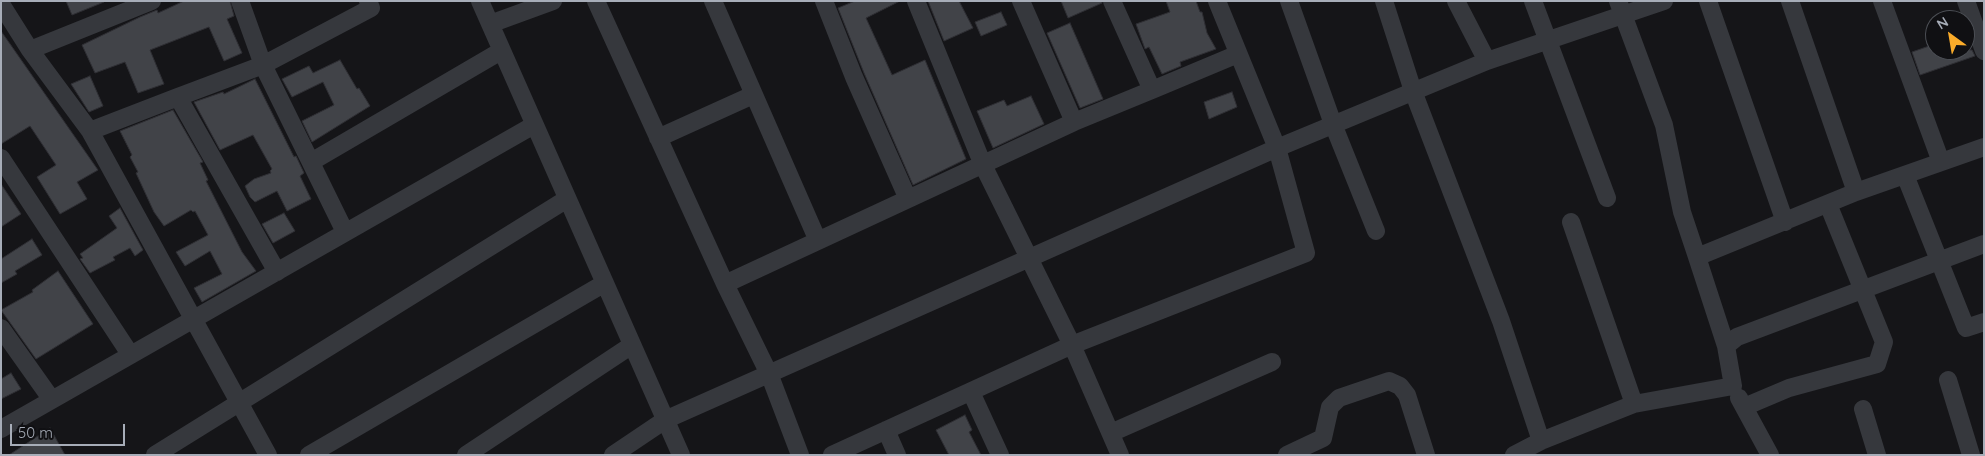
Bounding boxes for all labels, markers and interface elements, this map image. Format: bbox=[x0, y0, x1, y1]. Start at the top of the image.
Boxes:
north arrow bbox=[1925, 10, 1975, 60]
text: N bbox=[1933, 13, 1952, 33]
scale bar bbox=[12, 414, 128, 446]
text: 50 m bbox=[18, 423, 53, 442]

